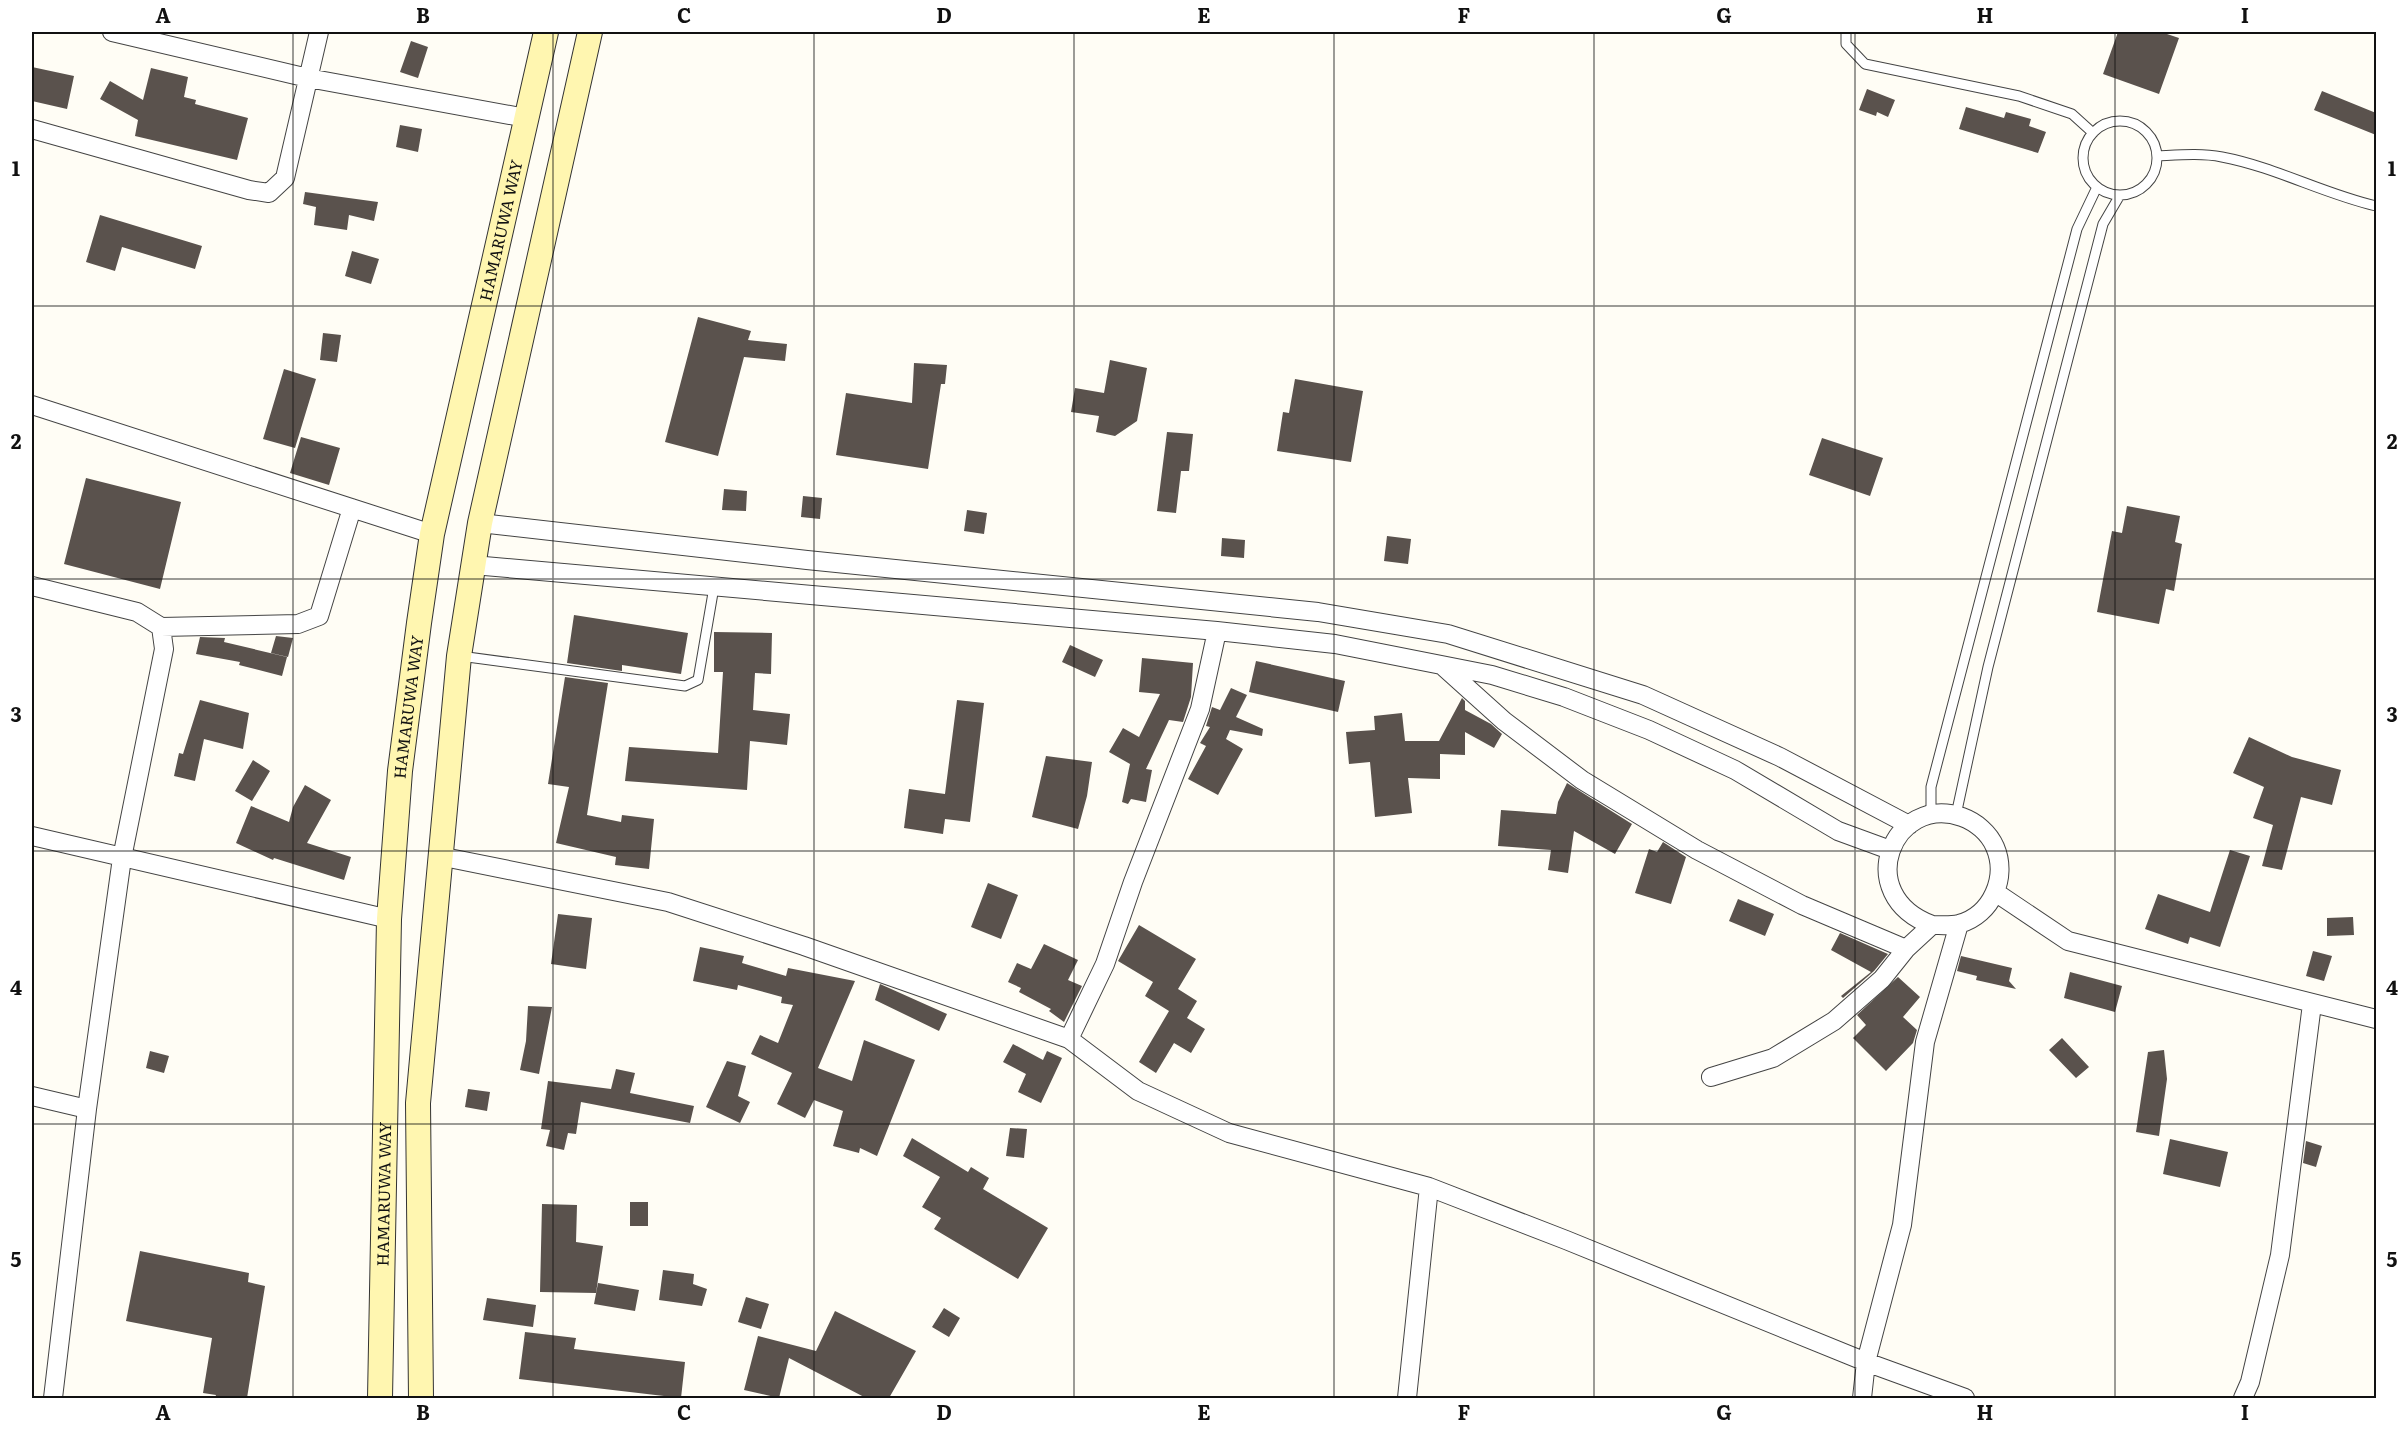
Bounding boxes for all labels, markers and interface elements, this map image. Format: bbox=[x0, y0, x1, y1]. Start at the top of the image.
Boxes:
text: A bbox=[155, 0, 171, 29]
text: B bbox=[416, 0, 430, 29]
text: C bbox=[677, 0, 691, 29]
text: D bbox=[936, 0, 952, 29]
text: E bbox=[1197, 0, 1211, 29]
text: F bbox=[1458, 0, 1471, 29]
text: G bbox=[1716, 0, 1732, 29]
text: H bbox=[1977, 0, 1993, 29]
text: I bbox=[2241, 0, 2249, 29]
text: 1 bbox=[12, 152, 20, 182]
text: 1 bbox=[2388, 152, 2396, 182]
street label: HAMARUWA WAY bbox=[472, 157, 528, 303]
text: 2 bbox=[11, 425, 22, 455]
text: 2 bbox=[2387, 425, 2398, 455]
street label: HAMARUWA WAY bbox=[386, 633, 428, 780]
text: 3 bbox=[10, 698, 22, 728]
text: 3 bbox=[2386, 698, 2398, 728]
text: 4 bbox=[10, 971, 22, 1001]
text: 4 bbox=[2386, 971, 2398, 1001]
street label: HAMARUWA WAY bbox=[369, 1121, 396, 1266]
text: 5 bbox=[11, 1243, 22, 1273]
text: 5 bbox=[2387, 1243, 2398, 1273]
text: A bbox=[155, 1396, 171, 1426]
text: B bbox=[416, 1396, 430, 1426]
text: C bbox=[677, 1396, 691, 1426]
text: D bbox=[936, 1396, 952, 1426]
text: E bbox=[1197, 1396, 1211, 1426]
text: F bbox=[1458, 1396, 1471, 1426]
text: G bbox=[1716, 1396, 1732, 1426]
text: H bbox=[1977, 1396, 1993, 1426]
text: I bbox=[2241, 1396, 2249, 1426]

